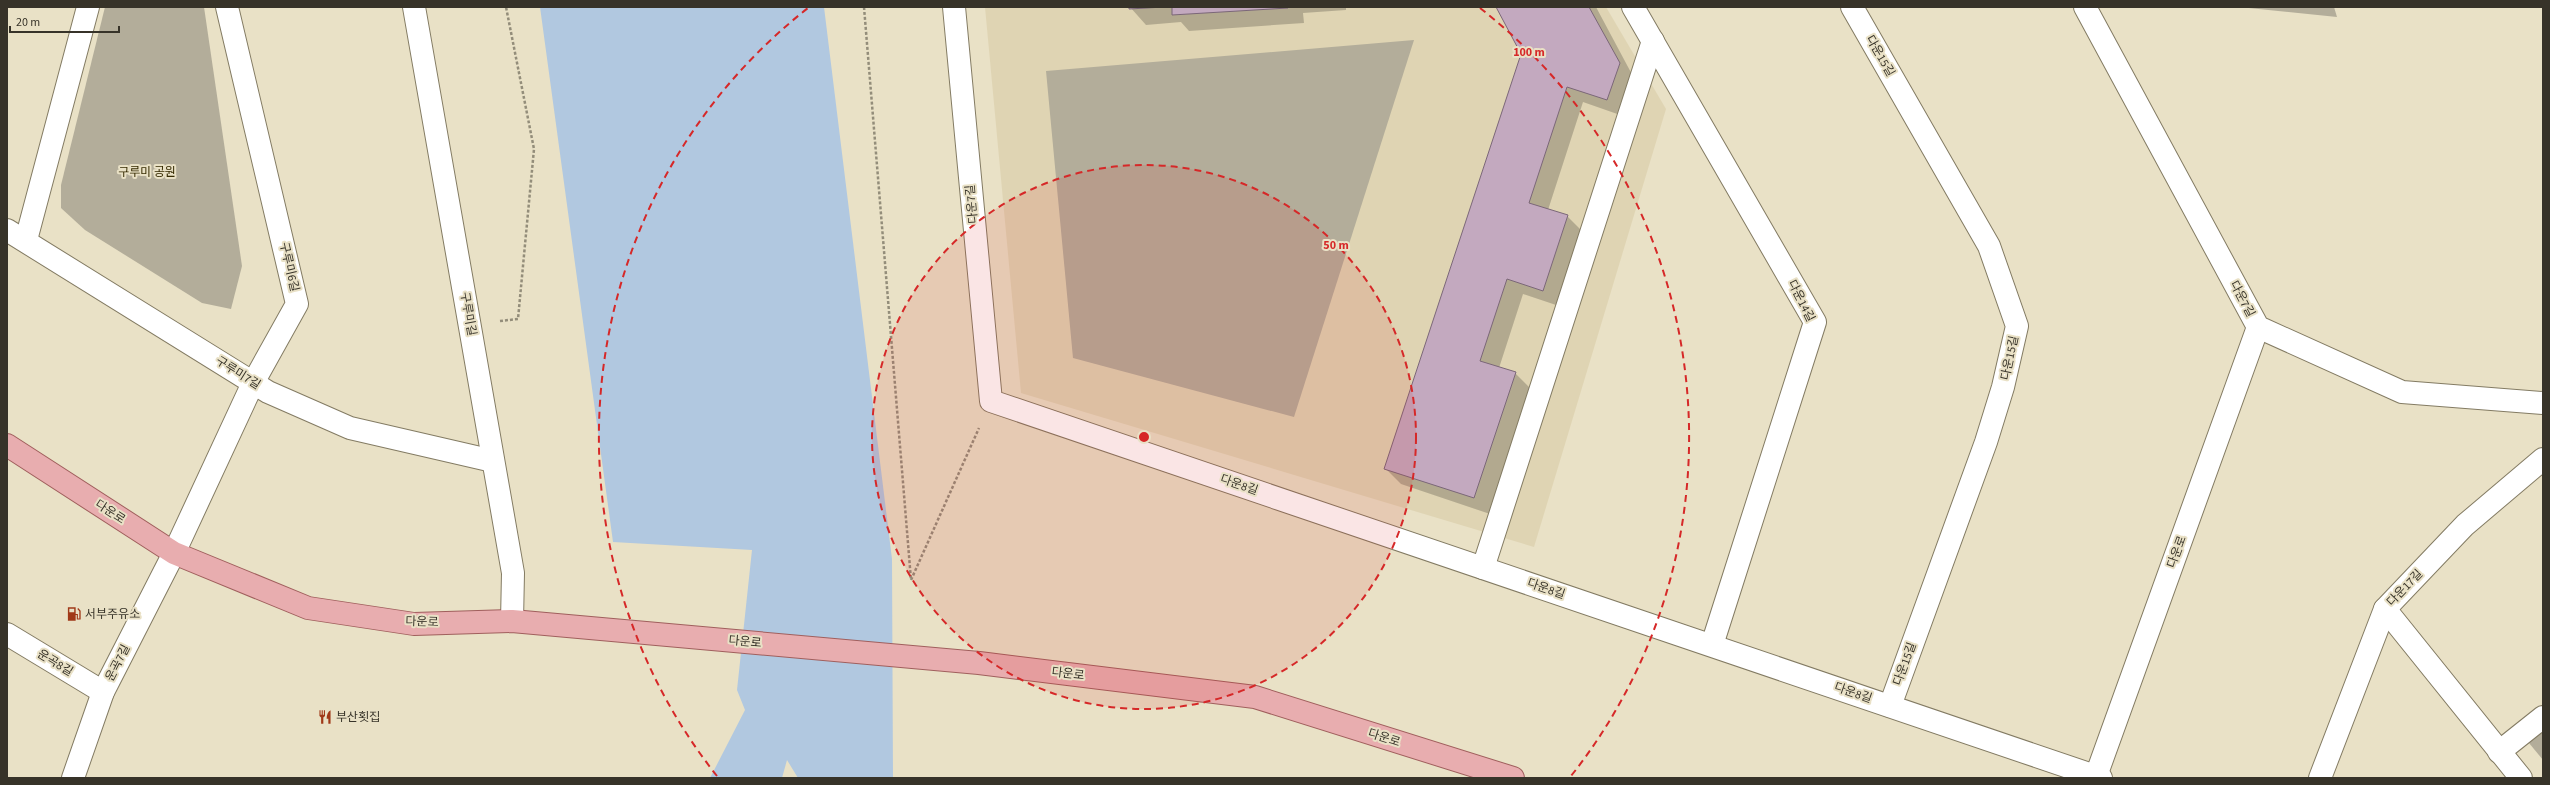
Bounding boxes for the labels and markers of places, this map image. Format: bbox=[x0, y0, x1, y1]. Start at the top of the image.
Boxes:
centre of rings bbox=[1137, 430, 1151, 444]
fuel station icon: 서부주유소 bbox=[66, 606, 82, 622]
place label: 서부주유소 bbox=[85, 606, 140, 623]
restaurant icon: 부산횟집 bbox=[317, 709, 333, 725]
place label: 부산횟집 bbox=[336, 709, 380, 726]

